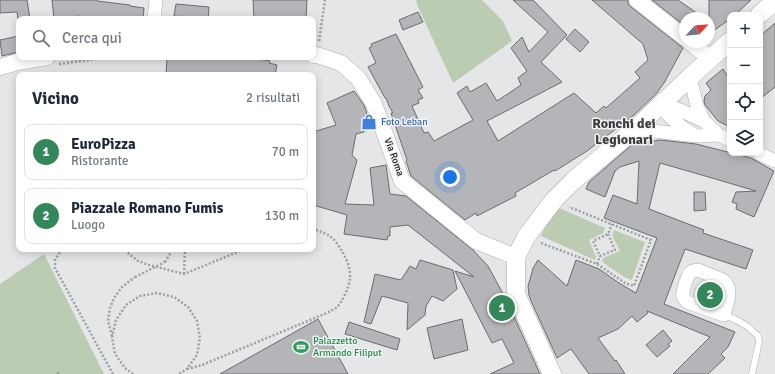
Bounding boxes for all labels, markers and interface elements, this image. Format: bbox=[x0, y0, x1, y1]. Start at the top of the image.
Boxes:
north arrow bbox=[679, 12, 715, 48]
map controls bbox=[727, 12, 763, 156]
button: + bbox=[727, 12, 763, 48]
search box bbox=[16, 16, 316, 60]
icon: search bbox=[30, 27, 52, 49]
text: Cerca qui bbox=[62, 29, 122, 47]
button: − bbox=[727, 48, 763, 84]
button: locate bbox=[727, 84, 763, 120]
text: Vicino bbox=[32, 88, 79, 109]
text: 2 risultati bbox=[246, 90, 300, 106]
shop icon: Foto Leban bbox=[360, 113, 378, 131]
district label: Ronchi dei Legionari bbox=[592, 115, 656, 148]
place label: Foto Leban bbox=[381, 116, 428, 128]
button: layers bbox=[727, 120, 763, 156]
text: EuroPizza bbox=[71, 135, 136, 153]
street label: Via Roma bbox=[382, 136, 406, 178]
text: 1 bbox=[42, 144, 50, 160]
text: 70 m bbox=[272, 144, 299, 160]
text: Ristorante bbox=[71, 153, 129, 169]
your location bbox=[440, 167, 460, 187]
text: Piazzale Romano Fumis bbox=[71, 199, 223, 217]
text: 2 bbox=[42, 208, 50, 224]
text: 130 m bbox=[265, 208, 299, 224]
text: Luogo bbox=[71, 217, 105, 233]
pin: 2 bbox=[697, 280, 723, 310]
pin: 1 bbox=[489, 293, 515, 323]
place label: Palazzetto Armando Filiput bbox=[313, 335, 382, 359]
sports icon: Palazzetto Armando Filiput bbox=[292, 338, 310, 356]

